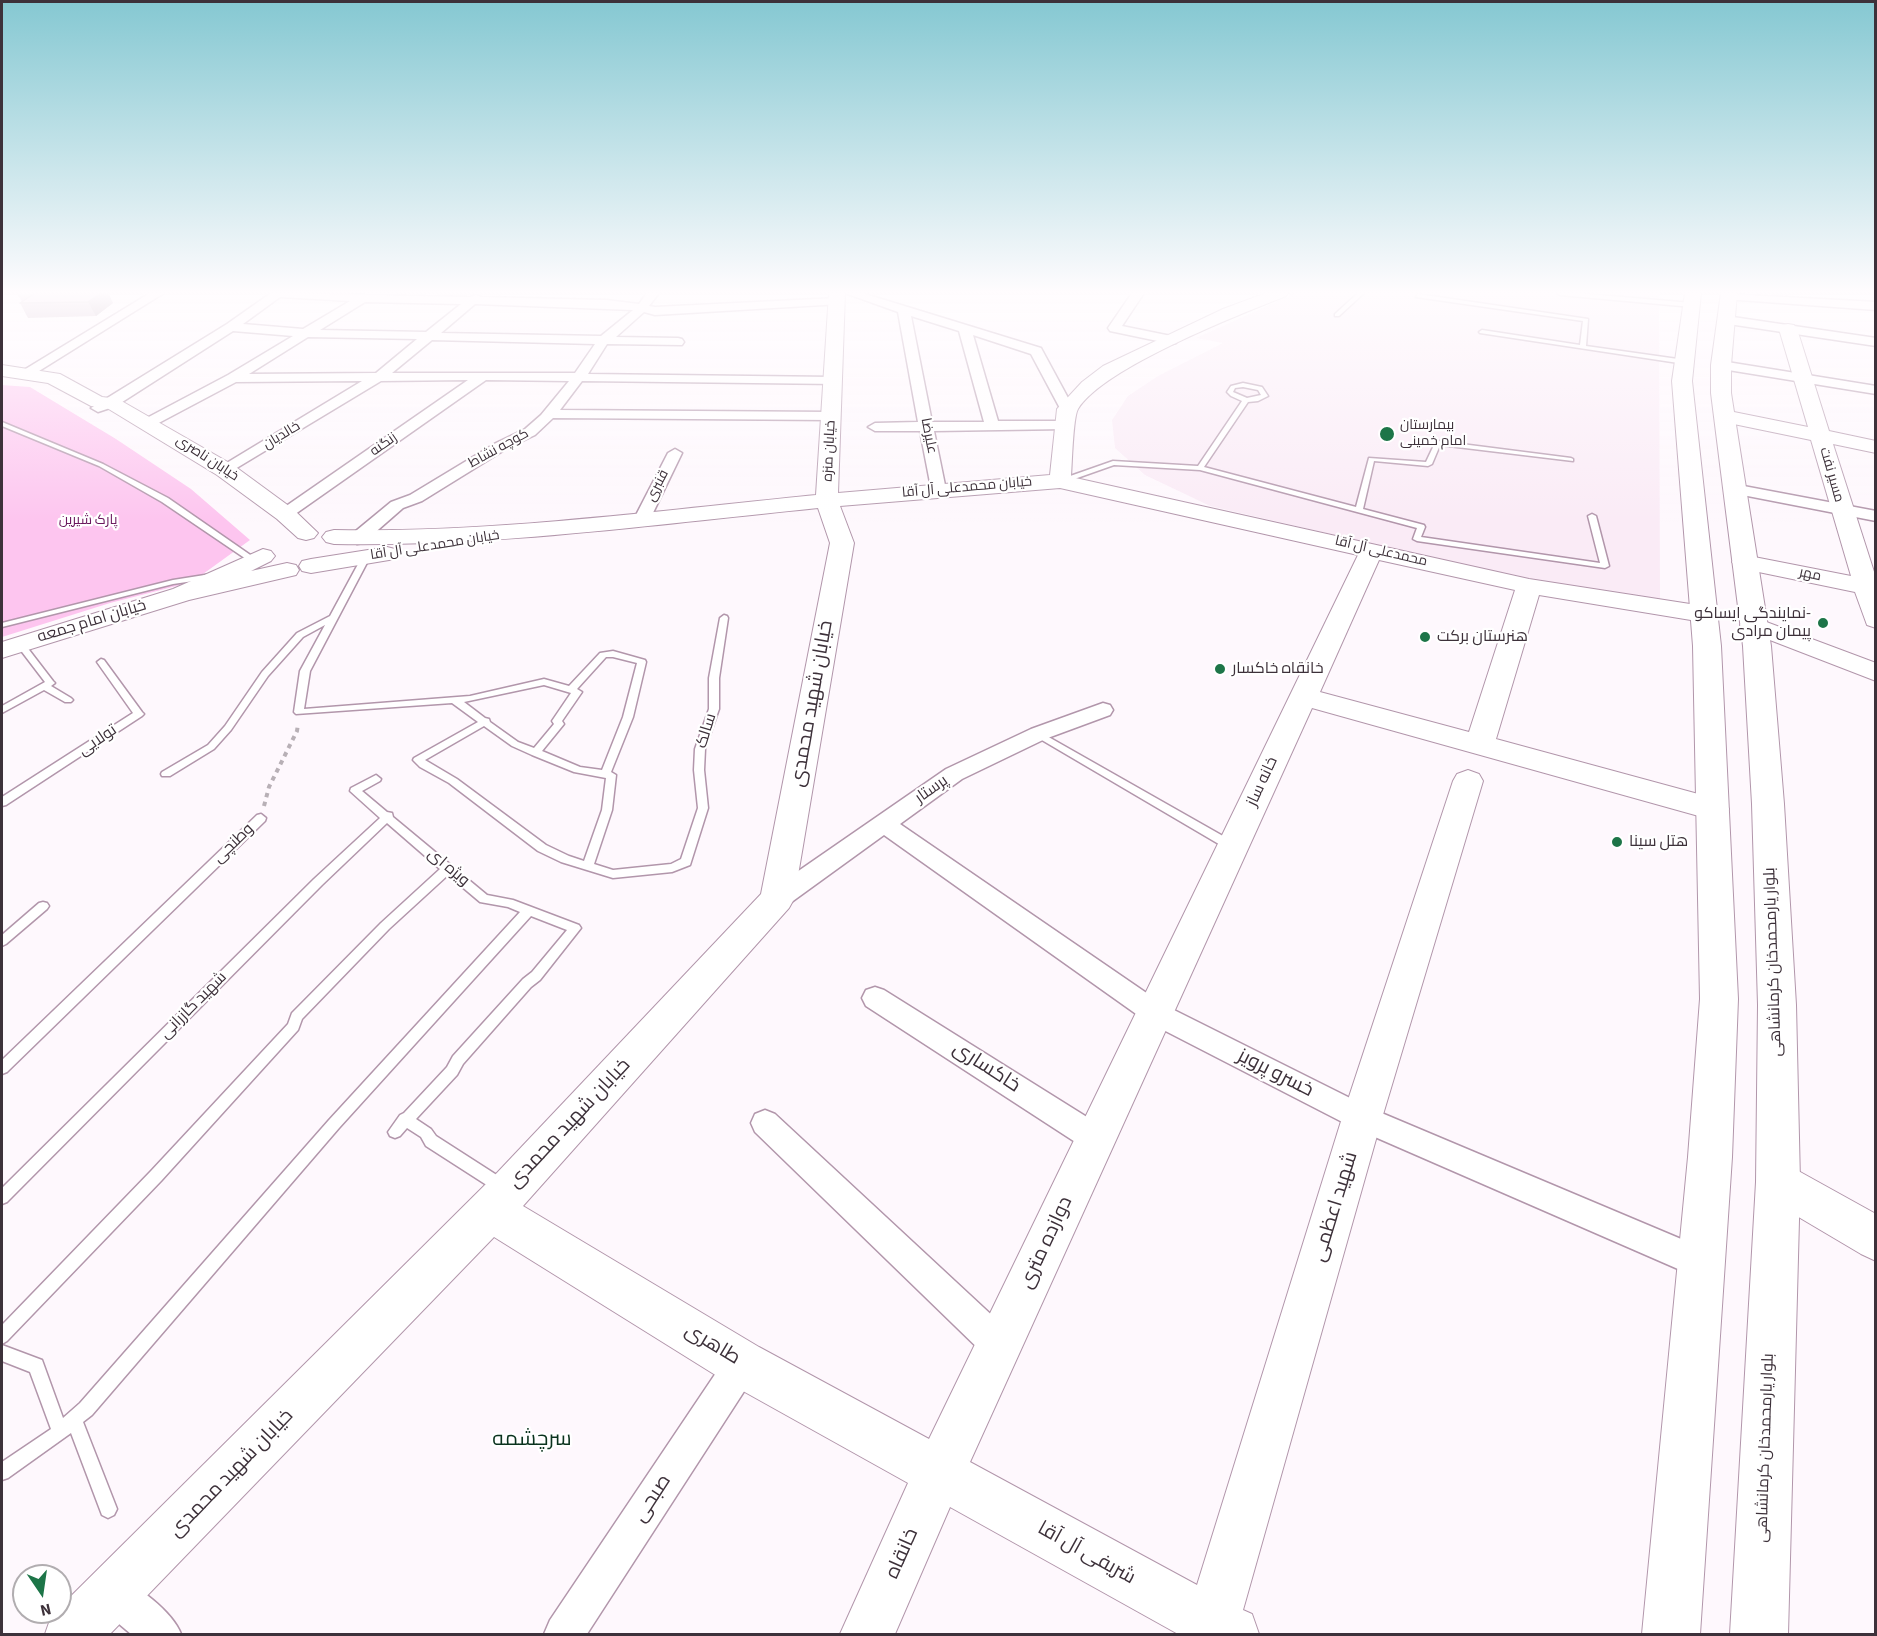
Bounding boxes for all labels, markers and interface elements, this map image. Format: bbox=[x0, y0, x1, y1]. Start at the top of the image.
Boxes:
street label: علیرضا bbox=[916, 416, 940, 456]
street label: خالدیان bbox=[260, 418, 304, 454]
place label: بیمارستان امام خمینی bbox=[1400, 418, 1466, 450]
street label: خیابان منزه bbox=[820, 420, 840, 482]
marker: بیمارستان امام خمینی bbox=[1378, 425, 1396, 443]
street label: کوچه نشاط bbox=[466, 426, 532, 472]
street label: زنگنه bbox=[367, 430, 401, 460]
street label: خیابان ناصری bbox=[172, 432, 242, 486]
street label: مسیر نفت bbox=[1815, 446, 1847, 504]
street label: قنبری bbox=[643, 467, 673, 505]
street label: خیابان محمدعلی آل آقا bbox=[901, 474, 1033, 502]
park label: پارک شیرین bbox=[59, 513, 117, 529]
street label: خیابان محمدعلی آل آقا bbox=[369, 528, 501, 564]
street label: محمدعلی آل آقا bbox=[1333, 533, 1429, 571]
street label: مهر bbox=[1797, 564, 1823, 586]
street label: خیابان امام جمعه bbox=[35, 596, 149, 648]
place label: نمایندگی ایساکو- پیمان مرادی bbox=[1694, 604, 1811, 642]
marker: نمایندگی ایساکو- پیمان مرادی bbox=[1816, 616, 1830, 630]
street label: خیابان شهید محمدی bbox=[787, 619, 839, 789]
place label: هنرستان برکت bbox=[1437, 627, 1528, 647]
marker: هنرستان برکت bbox=[1418, 630, 1432, 644]
place label: خانقاه خاکسار bbox=[1232, 659, 1324, 679]
marker: خانقاه خاکسار bbox=[1213, 662, 1227, 676]
street label: سالک bbox=[693, 711, 721, 751]
street label: تولایی bbox=[75, 721, 121, 761]
street label: خانه ساز bbox=[1243, 754, 1283, 810]
street label: پرستار bbox=[912, 772, 952, 808]
street label: وطنچی bbox=[210, 820, 258, 868]
place label: هتل سینا bbox=[1629, 832, 1688, 852]
marker: هتل سینا bbox=[1610, 835, 1624, 849]
street label: ویژه ای bbox=[423, 845, 473, 891]
street label: بلوار یارمحمدخان کرمانشاهی bbox=[1761, 867, 1787, 1057]
street label: شهید گازرانی bbox=[156, 968, 232, 1044]
street label: خاکساری bbox=[948, 1037, 1024, 1099]
street label: خسرو پرویز bbox=[1233, 1045, 1317, 1103]
street label: خیابان شهید محمدی bbox=[504, 1054, 636, 1194]
street label: شهید اعظمی bbox=[1308, 1149, 1364, 1265]
street label: دوازده متری bbox=[1015, 1193, 1079, 1293]
street label: طاهری bbox=[680, 1319, 744, 1371]
street label: بلوار یارمحمدخان کرمانشاهی bbox=[1753, 1353, 1779, 1543]
street label: خیابان شهید محمدی bbox=[165, 1405, 299, 1543]
district label: سرچشمه bbox=[492, 1427, 572, 1453]
street label: صبحی bbox=[629, 1471, 677, 1527]
street label: شریفی آل آقا bbox=[1033, 1517, 1139, 1591]
street label: خانقاه bbox=[881, 1525, 925, 1583]
north arrow bbox=[12, 1564, 72, 1624]
text: N bbox=[38, 1598, 53, 1622]

